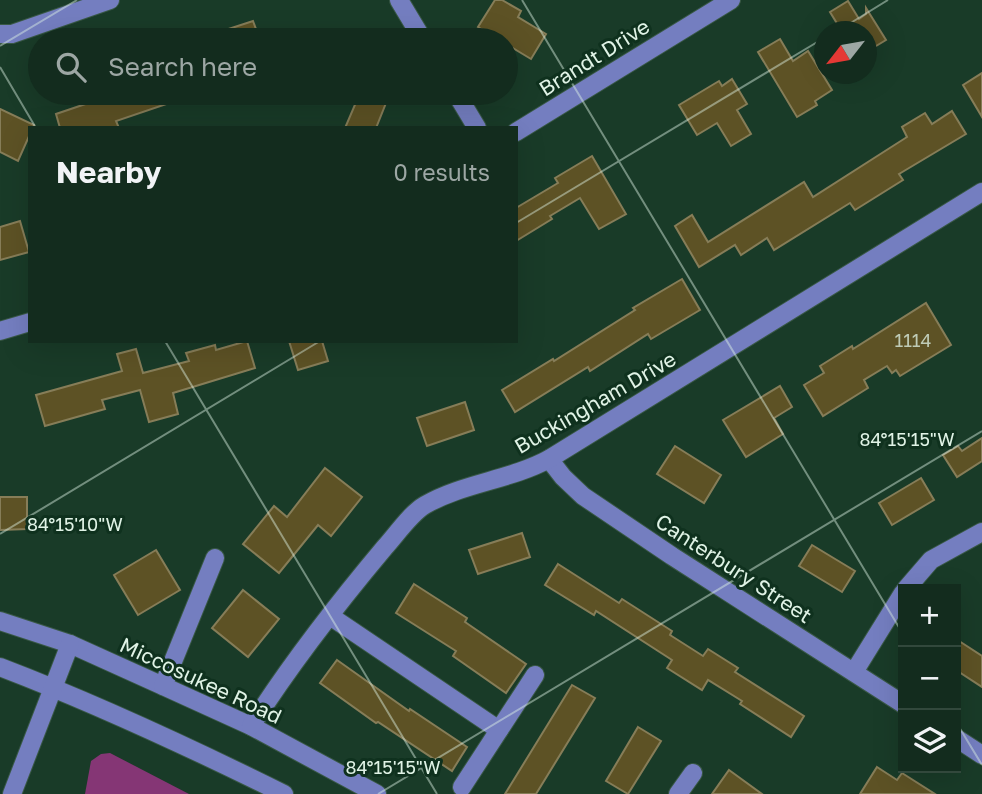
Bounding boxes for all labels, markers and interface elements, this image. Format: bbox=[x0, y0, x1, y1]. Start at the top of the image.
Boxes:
street label: Brandt Drive bbox=[534, 13, 654, 101]
north arrow bbox=[814, 21, 877, 84]
search box bbox=[28, 28, 518, 105]
icon: search bbox=[52, 48, 90, 86]
text: Search here bbox=[108, 51, 257, 82]
text: Nearby bbox=[56, 154, 161, 190]
text: 0 results bbox=[394, 158, 490, 186]
house number: 1114 bbox=[894, 329, 932, 351]
street label: Buckingham Drive bbox=[510, 345, 680, 459]
text: 84°15'15"W bbox=[859, 428, 955, 450]
street label: Canterbury Street bbox=[651, 508, 817, 628]
text: 84°15'10"W bbox=[27, 513, 123, 535]
map controls bbox=[898, 584, 961, 773]
button: + bbox=[898, 584, 961, 647]
street label: Miccosukee Road bbox=[116, 631, 286, 729]
button: − bbox=[898, 647, 961, 710]
button: layers bbox=[898, 710, 961, 773]
text: 84°15'15"W bbox=[345, 756, 441, 778]

